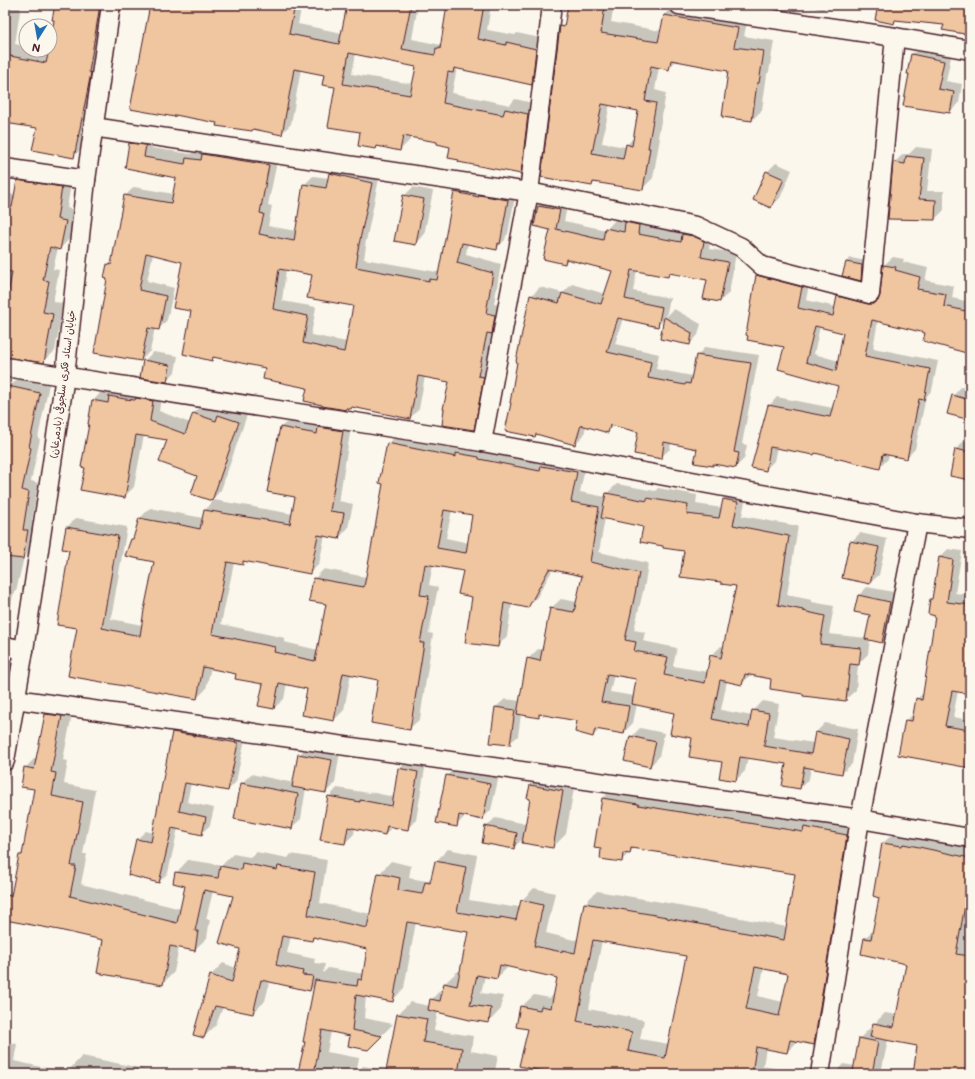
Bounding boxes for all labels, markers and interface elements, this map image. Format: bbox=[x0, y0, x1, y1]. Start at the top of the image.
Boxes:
north arrow bbox=[18, 18, 58, 58]
text: N bbox=[30, 40, 42, 56]
street label: خیابان استاد فکری سلجوقی (بادمرغان) bbox=[46, 309, 78, 459]

